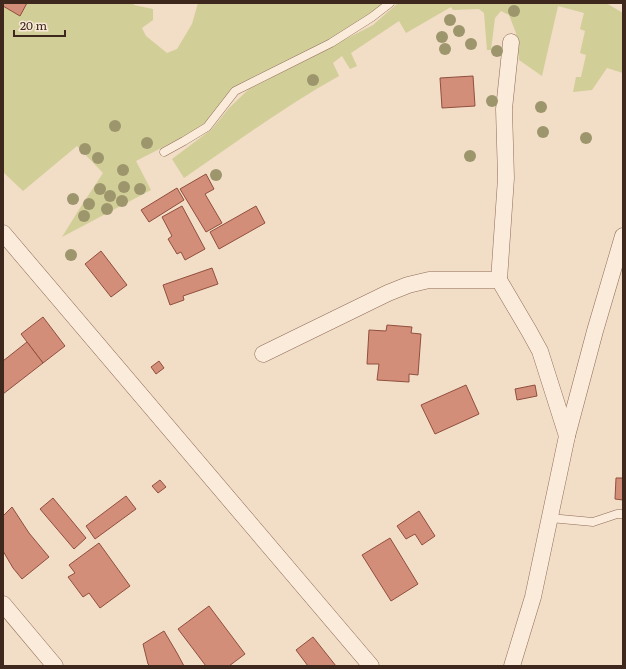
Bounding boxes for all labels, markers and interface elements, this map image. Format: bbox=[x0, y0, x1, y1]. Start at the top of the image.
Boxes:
scale bar bbox=[14, 12, 65, 38]
text: 20 m bbox=[20, 16, 47, 34]

